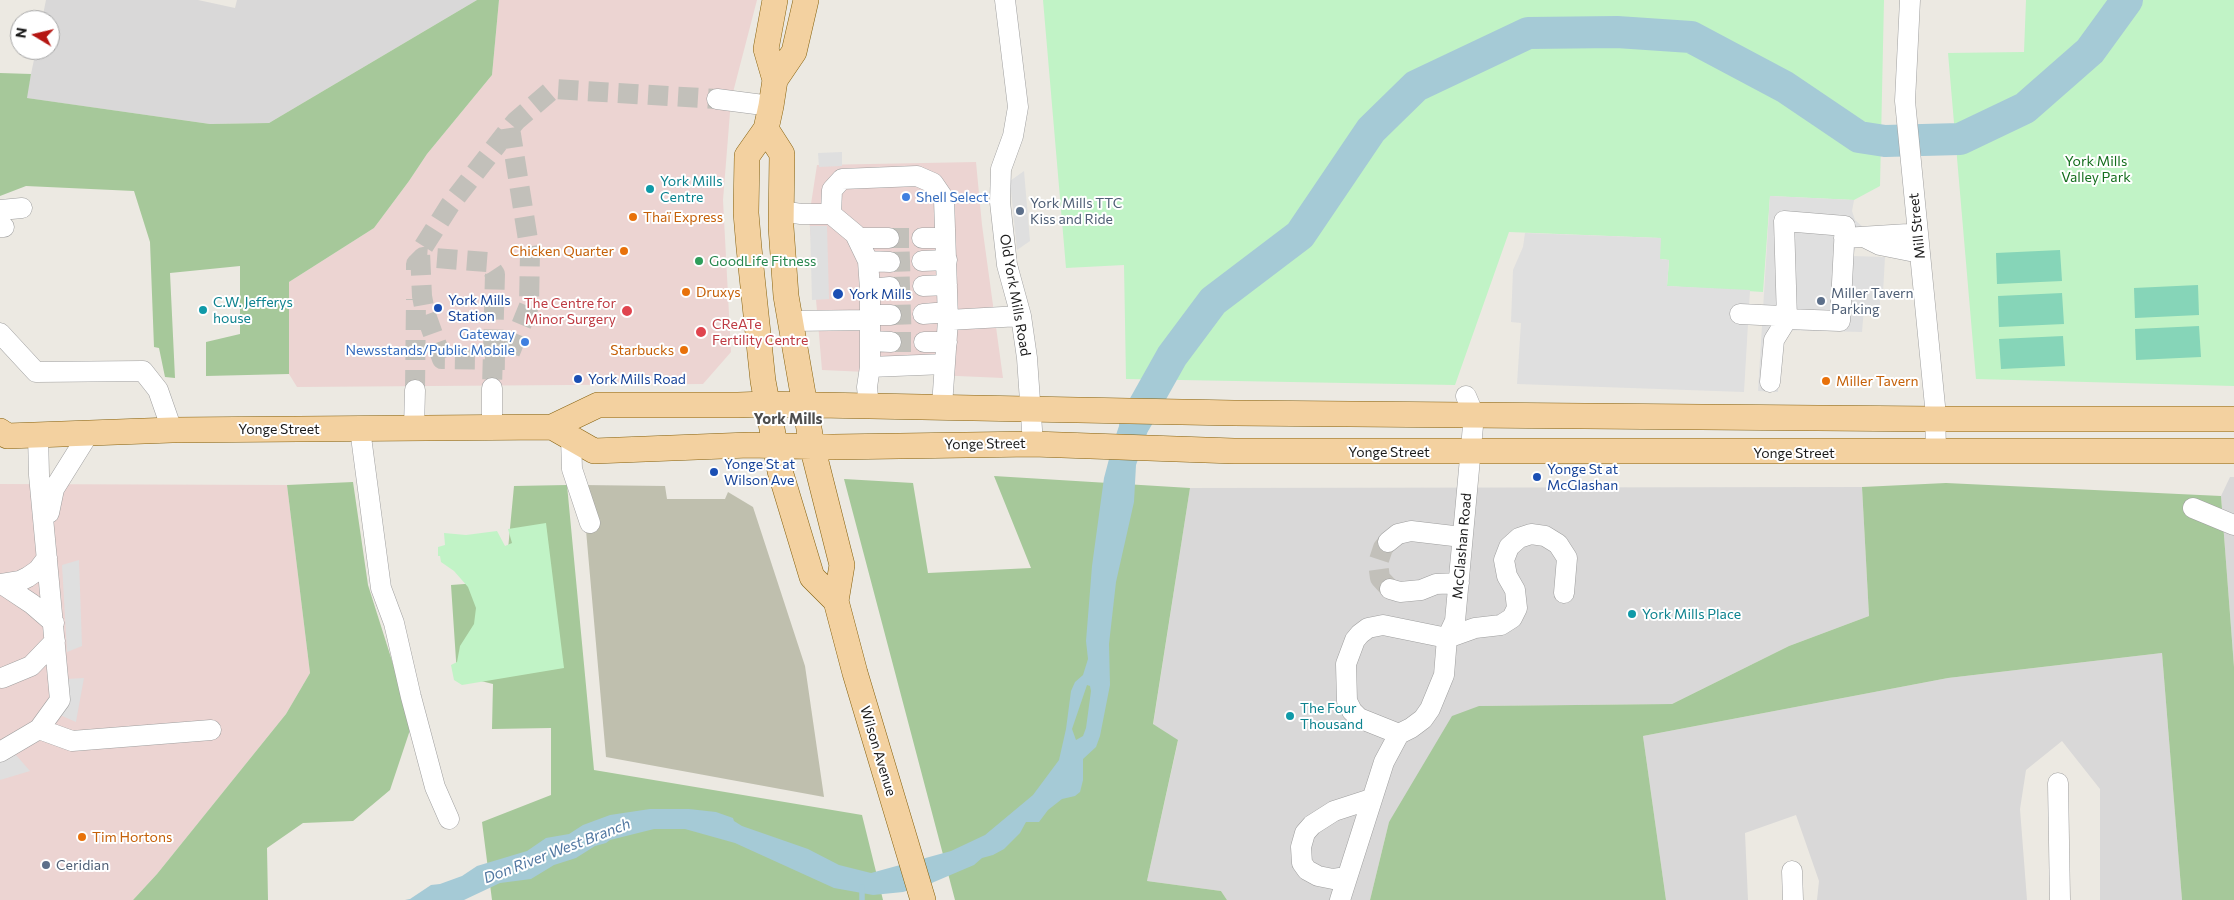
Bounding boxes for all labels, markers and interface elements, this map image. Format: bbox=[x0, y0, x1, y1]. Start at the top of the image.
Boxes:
north arrow bbox=[10, 10, 60, 60]
text: N bbox=[11, 26, 30, 39]
park label: York Mills Valley Park bbox=[2061, 153, 2131, 186]
place label: York Mills Centre bbox=[660, 173, 723, 206]
marker: York Mills Centre bbox=[644, 183, 656, 195]
place label: Shell Select bbox=[916, 189, 989, 205]
marker: Shell Select bbox=[900, 191, 912, 203]
street label: Mill Street bbox=[1905, 192, 1929, 260]
place label: York Mills TTC Kiss and Ride bbox=[1030, 195, 1122, 228]
marker: York Mills TTC Kiss and Ride bbox=[1014, 205, 1026, 217]
place label: Thaï Express bbox=[643, 209, 723, 225]
marker: Thaï Express bbox=[627, 211, 639, 223]
street label: Old York Mills Road bbox=[996, 233, 1034, 357]
place label: Chicken Quarter bbox=[510, 243, 614, 259]
marker: Chicken Quarter bbox=[618, 245, 630, 257]
place label: GoodLife Fitness bbox=[709, 253, 816, 269]
marker: GoodLife Fitness bbox=[693, 255, 705, 267]
place label: Druxys bbox=[696, 284, 741, 300]
place label: Miller Tavern Parking bbox=[1831, 285, 1914, 318]
marker: Druxys bbox=[680, 286, 692, 298]
place label: York Mills bbox=[849, 286, 912, 302]
marker: York Mills bbox=[831, 287, 845, 301]
place label: York Mills Station bbox=[448, 292, 511, 324]
place label: C.W. Jefferys house bbox=[213, 294, 293, 326]
place label: The Centre for Minor Surgery bbox=[524, 295, 616, 328]
marker: Miller Tavern Parking bbox=[1815, 295, 1827, 307]
marker: York Mills Station bbox=[432, 302, 444, 314]
marker: C.W. Jefferys house bbox=[197, 304, 209, 316]
marker: The Centre for Minor Surgery bbox=[620, 304, 634, 318]
place label: CReATe Fertility Centre bbox=[712, 316, 808, 348]
marker: CReATe Fertility Centre bbox=[694, 325, 708, 339]
place label: Gateway Newsstands/Public Mobile bbox=[345, 326, 515, 358]
marker: Gateway Newsstands/Public Mobile bbox=[519, 336, 531, 348]
place label: Starbucks bbox=[610, 342, 674, 358]
marker: Starbucks bbox=[678, 344, 690, 356]
place label: York Mills Road bbox=[588, 371, 686, 387]
marker: York Mills Road bbox=[572, 373, 584, 385]
place label: Miller Tavern bbox=[1836, 373, 1919, 389]
marker: Miller Tavern bbox=[1820, 375, 1832, 387]
district label: York Mills bbox=[753, 410, 823, 428]
street label: Yonge Street bbox=[238, 421, 320, 437]
street label: Yonge Street bbox=[944, 435, 1026, 453]
street label: Yonge Street bbox=[1348, 444, 1430, 460]
street label: Yonge Street bbox=[1753, 445, 1835, 461]
place label: Yonge St at Wilson Ave bbox=[724, 456, 795, 488]
place label: Yonge St at McGlashan bbox=[1547, 461, 1618, 494]
marker: Yonge St at Wilson Ave bbox=[708, 466, 720, 478]
marker: Yonge St at McGlashan bbox=[1531, 471, 1543, 483]
street label: McGlashan Road bbox=[1449, 492, 1475, 600]
place label: York Mills Place bbox=[1642, 606, 1741, 622]
marker: York Mills Place bbox=[1626, 608, 1638, 620]
place label: The Four Thousand bbox=[1300, 700, 1363, 732]
street label: Wilson Avenue bbox=[856, 704, 900, 798]
marker: The Four Thousand bbox=[1284, 710, 1296, 722]
water label: Don River West Branch bbox=[481, 815, 633, 887]
place label: Tim Hortons bbox=[92, 829, 172, 845]
marker: Tim Hortons bbox=[76, 831, 88, 843]
place label: Ceridian bbox=[56, 857, 109, 873]
marker: Ceridian bbox=[40, 859, 52, 871]

